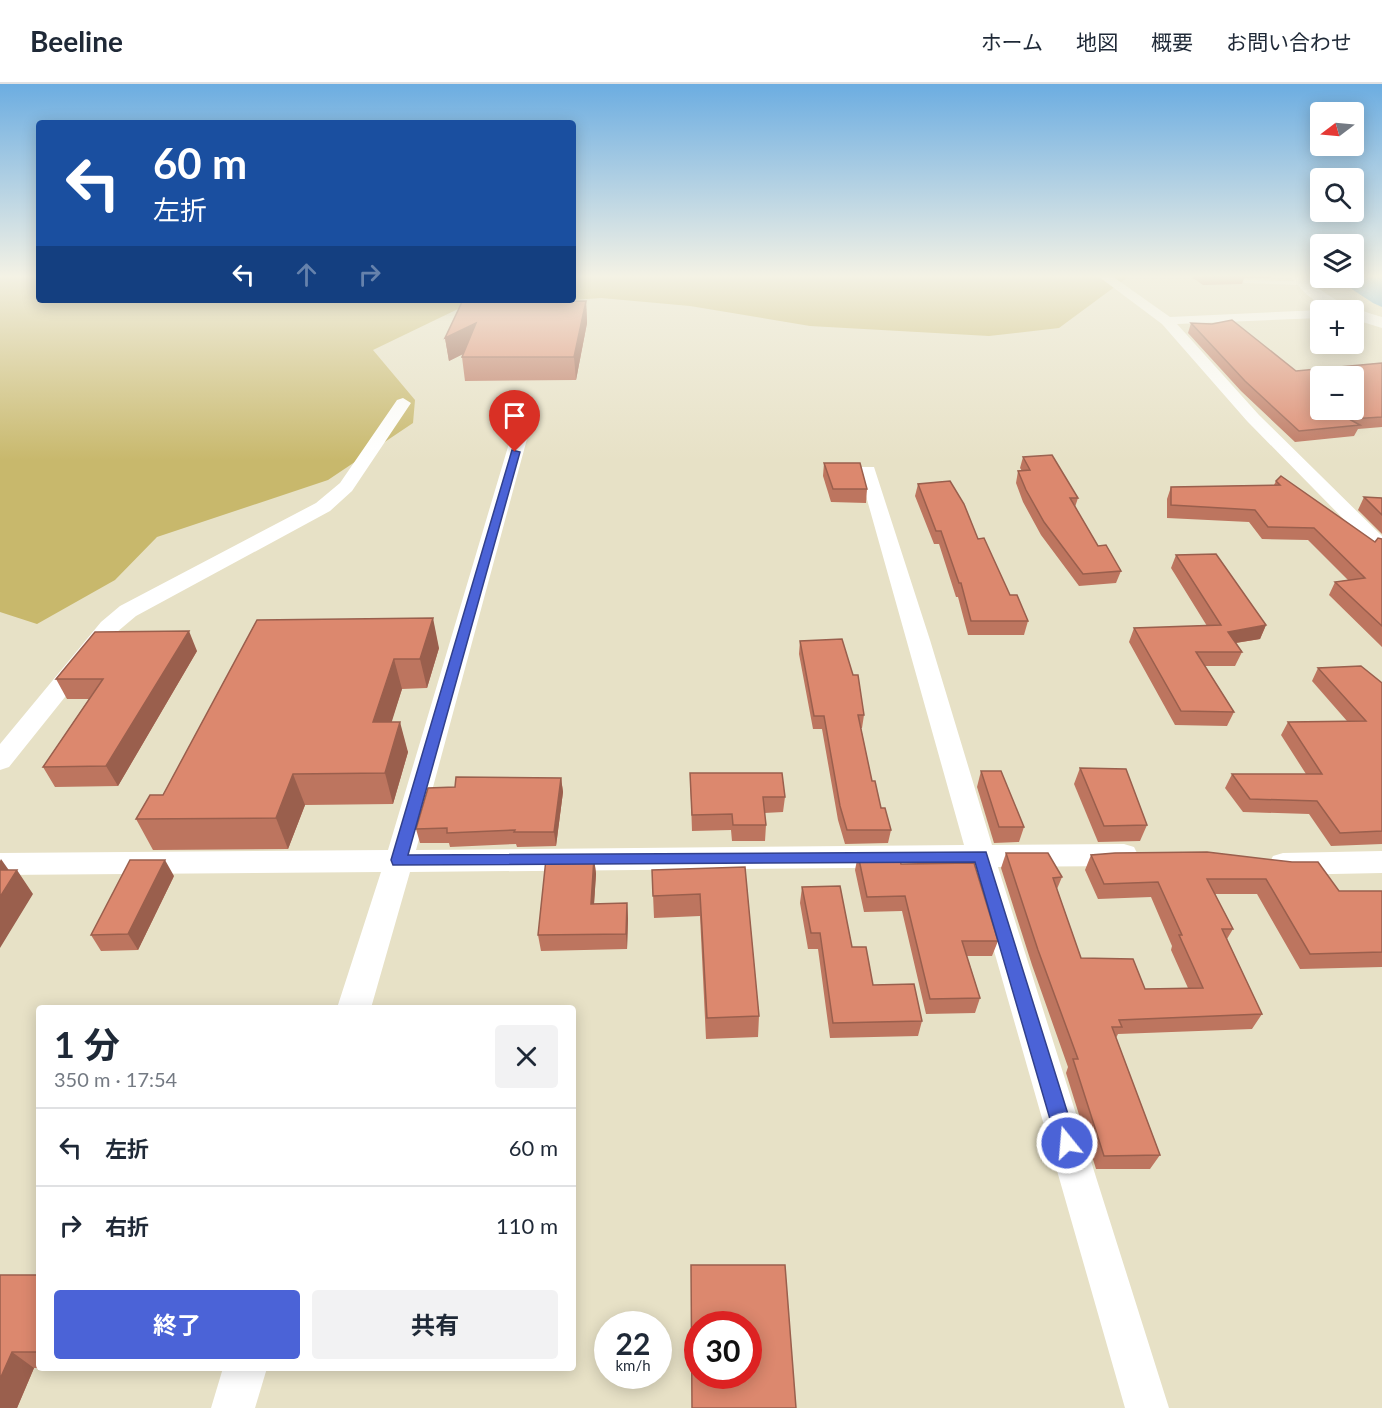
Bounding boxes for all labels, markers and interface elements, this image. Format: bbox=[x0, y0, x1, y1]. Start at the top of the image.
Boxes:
text: Beeline bbox=[30, 24, 123, 58]
text: ホーム bbox=[981, 29, 1043, 54]
text: 地図 bbox=[1076, 29, 1118, 54]
text: 概要 bbox=[1151, 29, 1193, 54]
text: お問い合わせ bbox=[1226, 29, 1352, 54]
north arrow bbox=[1310, 102, 1364, 156]
map controls bbox=[1310, 102, 1364, 420]
text: 60 m bbox=[153, 138, 247, 188]
icon: left bbox=[54, 144, 132, 222]
button: search bbox=[1310, 168, 1364, 222]
text: 左折 bbox=[153, 193, 207, 226]
button: layers bbox=[1310, 234, 1364, 288]
icon: left bbox=[227, 258, 260, 291]
icon: ahead bbox=[290, 258, 323, 291]
icon: right bbox=[353, 258, 386, 291]
button: + bbox=[1310, 300, 1364, 354]
button: − bbox=[1310, 366, 1364, 420]
pin bbox=[489, 390, 540, 452]
icon: arrive bbox=[498, 399, 531, 432]
text: 1 分 bbox=[54, 1022, 120, 1066]
button: close bbox=[495, 1025, 558, 1088]
text: 350 m · 17:54 bbox=[54, 1067, 177, 1091]
position arrow bbox=[1035, 1111, 1099, 1175]
icon: left bbox=[54, 1131, 87, 1164]
text: 60 m bbox=[509, 1134, 558, 1161]
text: 左折 bbox=[105, 1135, 149, 1162]
icon: right bbox=[54, 1209, 87, 1242]
text: 110 m bbox=[496, 1212, 558, 1239]
text: 右折 bbox=[105, 1213, 149, 1240]
button: 終了 bbox=[54, 1290, 300, 1359]
button: 共有 bbox=[312, 1290, 558, 1359]
speed limit sign: 30 bbox=[684, 1311, 762, 1389]
text: 22 bbox=[616, 1325, 650, 1361]
text: km/h bbox=[615, 1356, 651, 1374]

